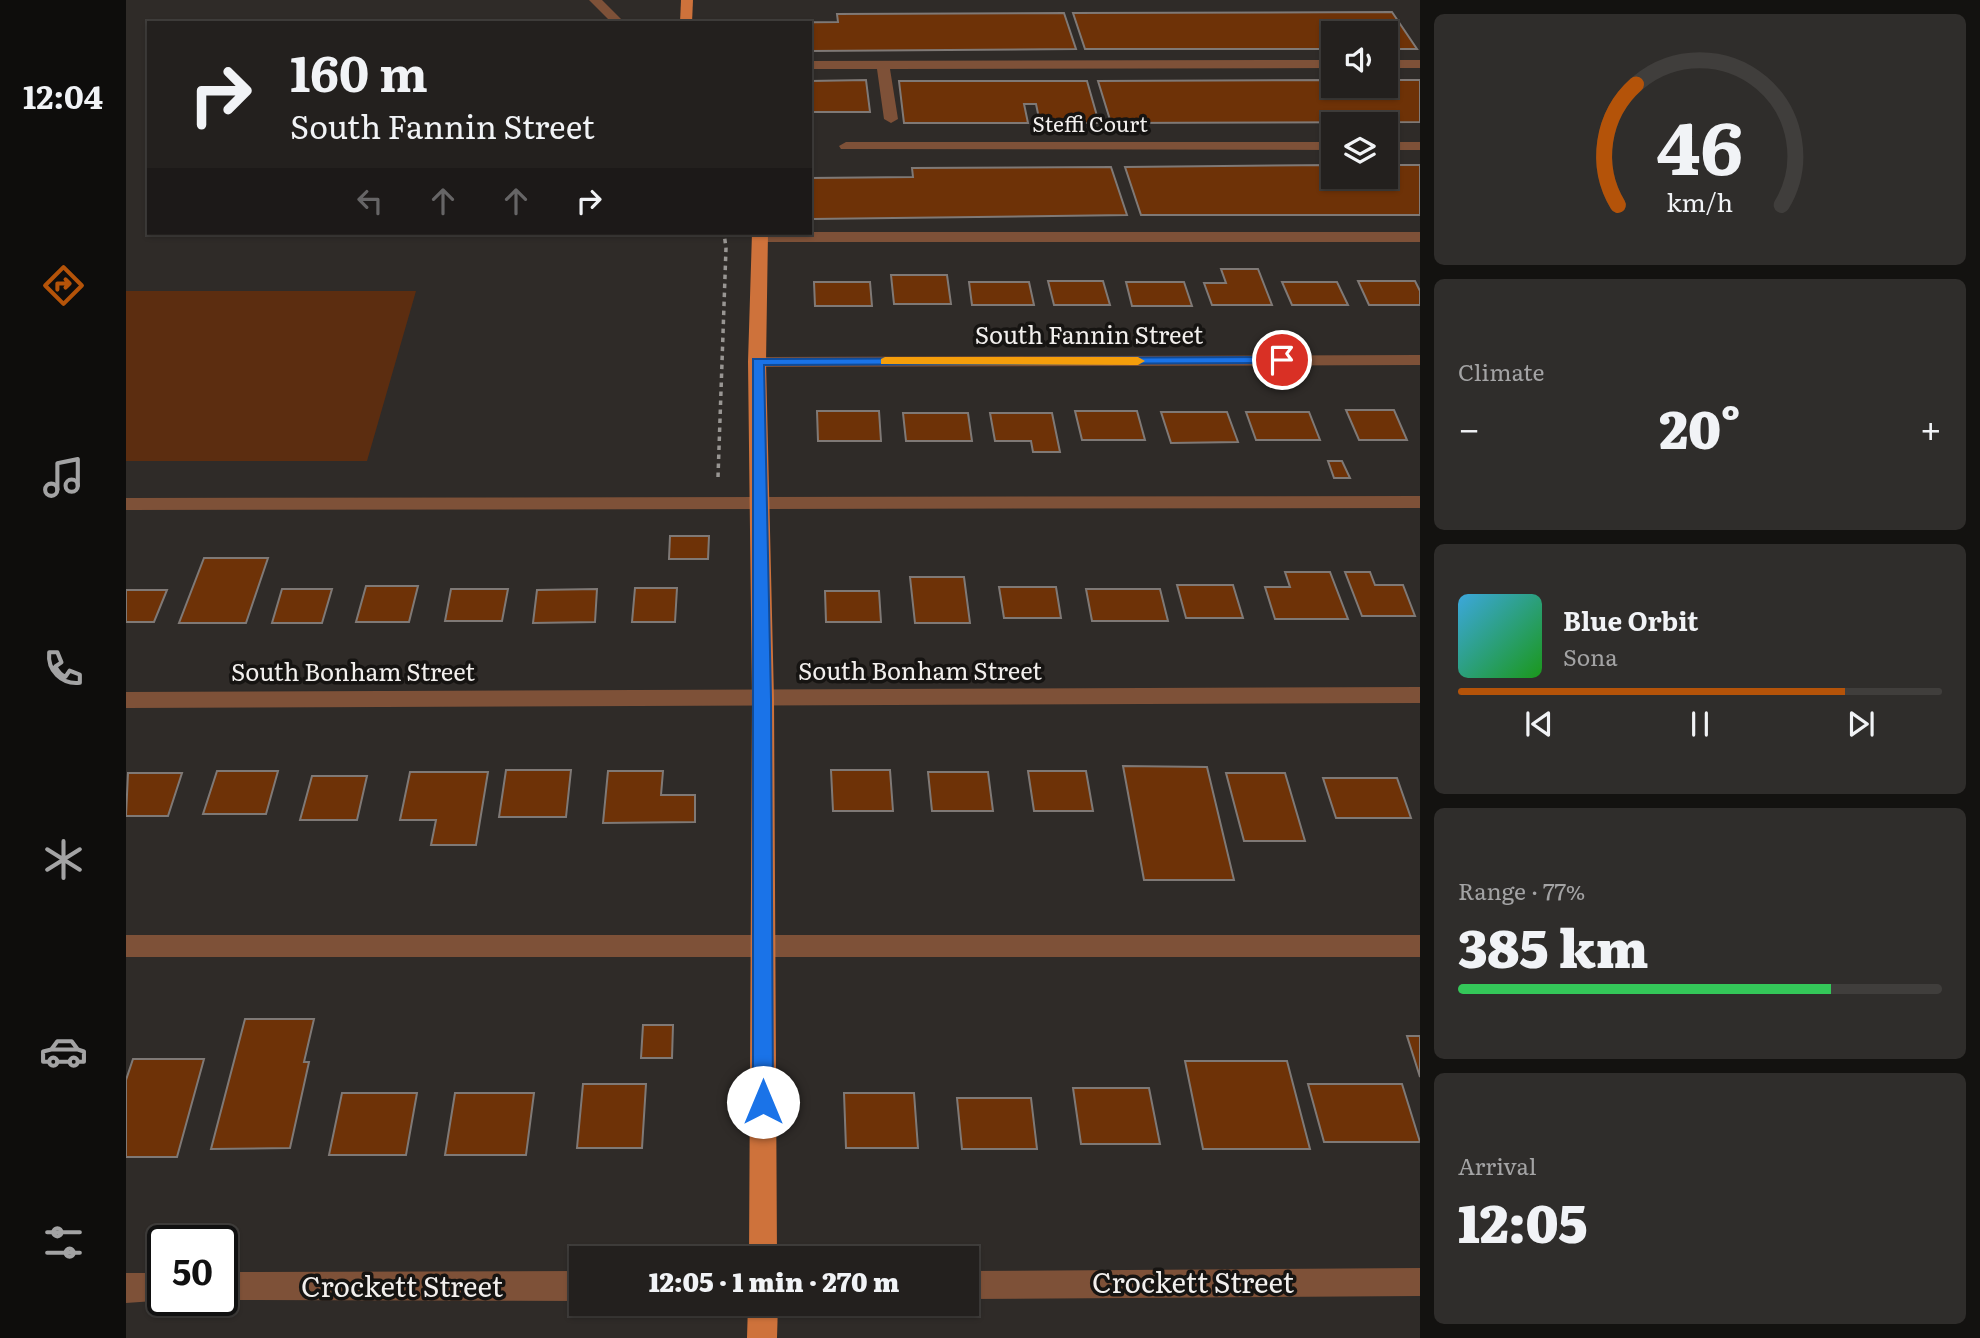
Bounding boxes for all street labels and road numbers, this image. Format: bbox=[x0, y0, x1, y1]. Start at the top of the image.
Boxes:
street label: Steffi Court bbox=[1032, 107, 1148, 138]
street label: South Fannin Street bbox=[975, 316, 1204, 351]
street label: South Bonham Street bbox=[798, 652, 1042, 687]
street label: South Bonham Street bbox=[231, 653, 475, 688]
street label: Crockett Street bbox=[1092, 1260, 1295, 1302]
street label: Crockett Street bbox=[301, 1264, 504, 1306]

